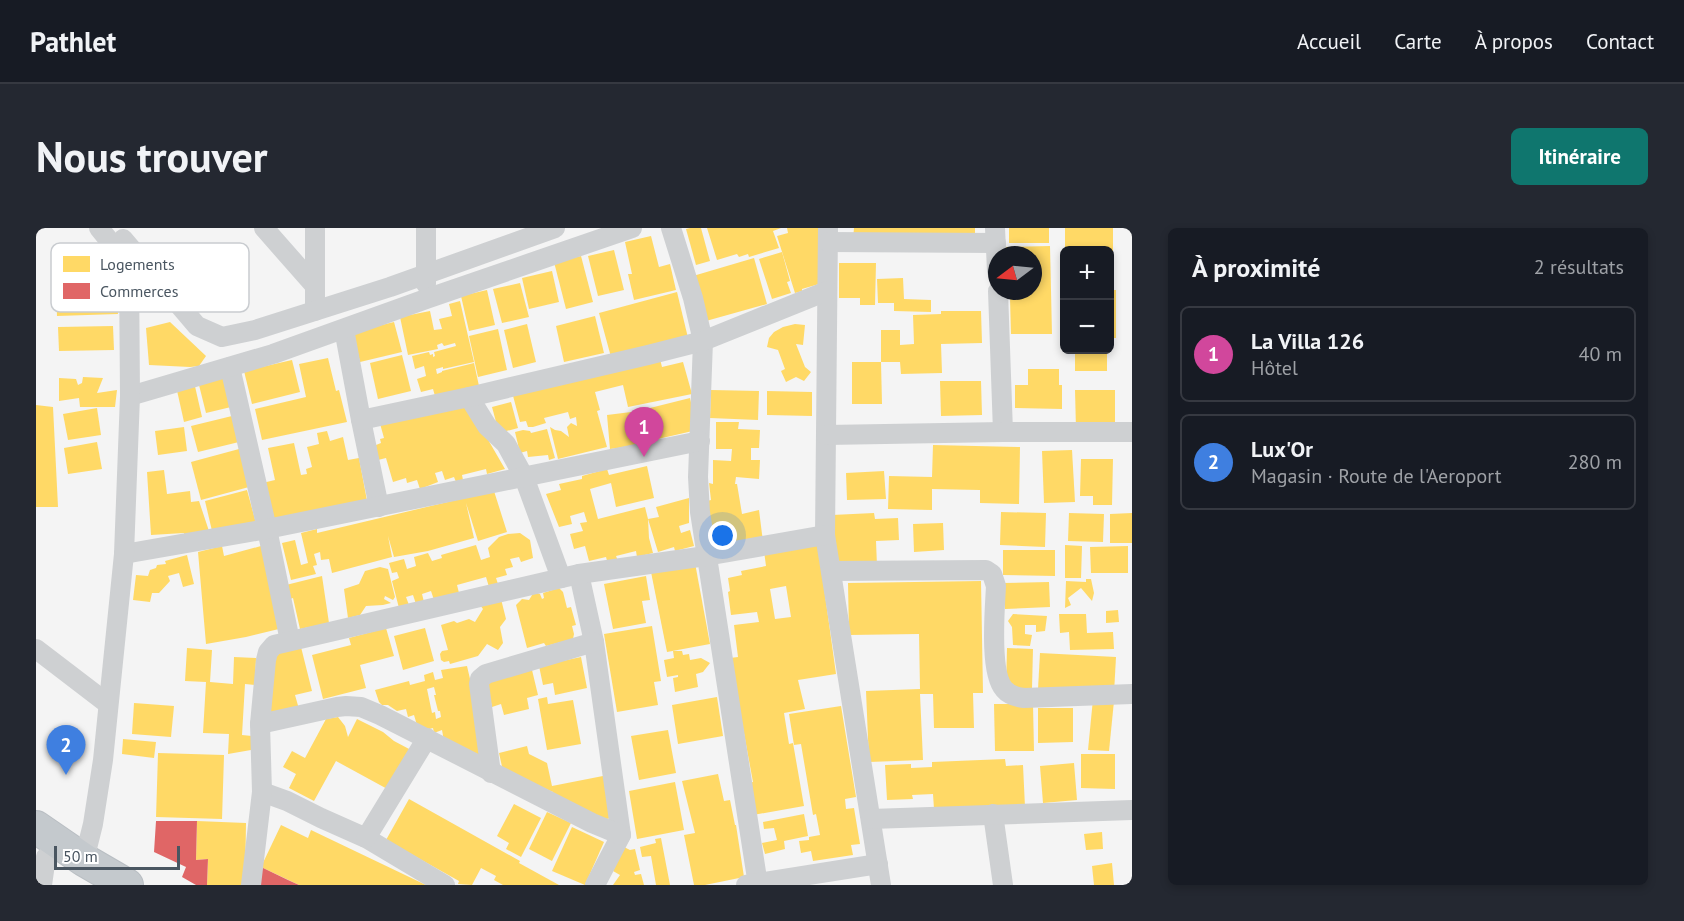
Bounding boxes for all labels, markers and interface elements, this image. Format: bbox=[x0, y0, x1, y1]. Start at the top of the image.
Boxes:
text: Pathlet bbox=[30, 23, 116, 60]
text: Accueil bbox=[1297, 28, 1361, 55]
text: Carte bbox=[1394, 28, 1442, 55]
text: À propos bbox=[1475, 28, 1553, 55]
text: Contact bbox=[1586, 28, 1654, 55]
button: Itinéraire bbox=[1511, 128, 1648, 185]
text: Nous trouver bbox=[36, 129, 267, 184]
legend bbox=[51, 243, 249, 312]
north arrow bbox=[988, 246, 1042, 300]
map controls bbox=[1060, 246, 1114, 354]
button: + bbox=[1060, 246, 1114, 300]
text: À proximité bbox=[1192, 251, 1320, 284]
text: Logements bbox=[100, 254, 175, 274]
text: 2 résultats bbox=[1534, 254, 1624, 280]
text: Commerces bbox=[100, 281, 179, 301]
button: − bbox=[1060, 300, 1114, 354]
text: La Villa 126 bbox=[1251, 327, 1364, 355]
text: 1 bbox=[1208, 341, 1219, 367]
text: 40 m bbox=[1579, 341, 1622, 367]
text: Hôtel bbox=[1251, 355, 1298, 381]
pin: 1 bbox=[624, 408, 664, 457]
text: Lux'Or bbox=[1251, 435, 1313, 463]
text: 2 bbox=[1208, 449, 1219, 475]
text: 280 m bbox=[1568, 449, 1622, 475]
text: Magasin · Route de l'Aeroport bbox=[1251, 463, 1502, 489]
your location bbox=[708, 521, 737, 550]
pin: 2 bbox=[46, 726, 86, 775]
scale bar bbox=[54, 843, 180, 870]
text: 50 m bbox=[63, 846, 98, 866]

